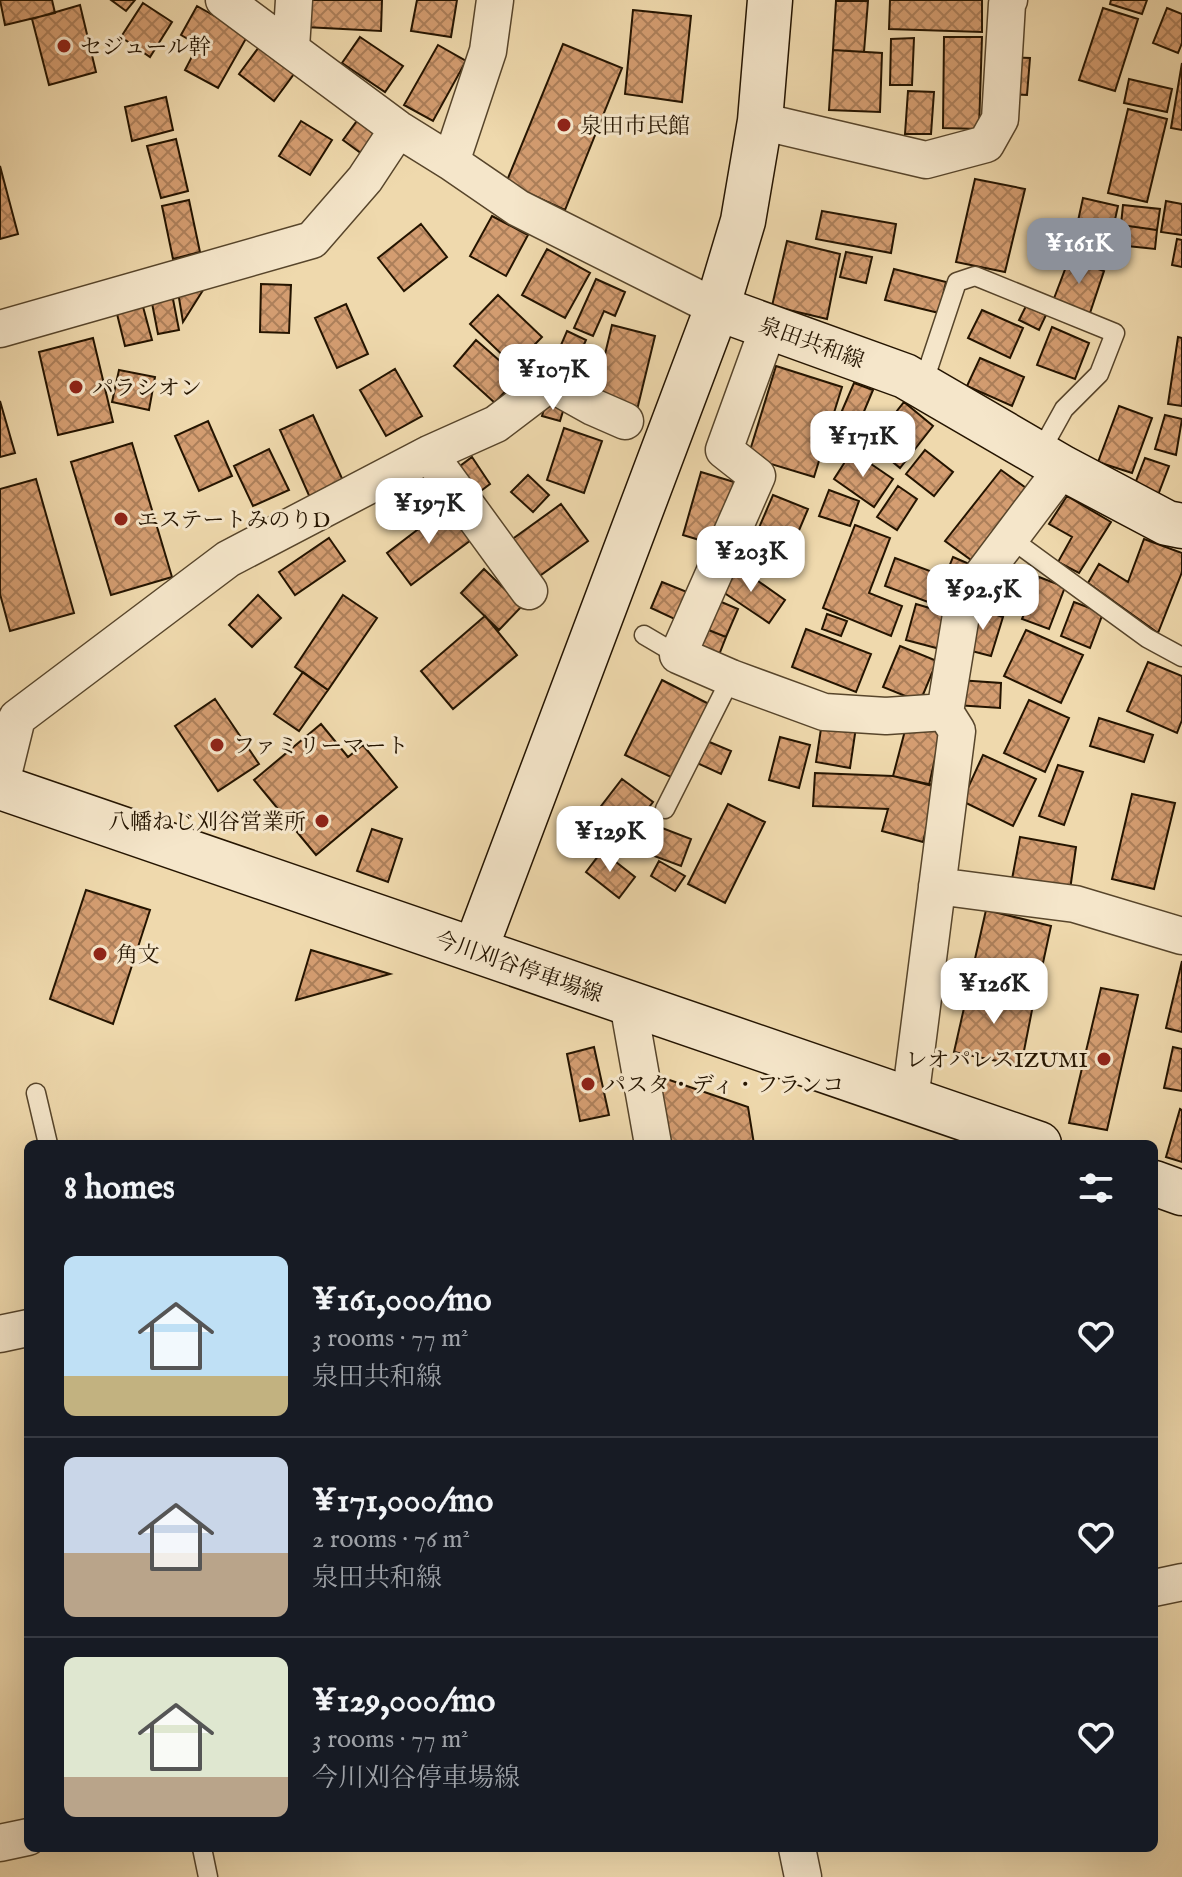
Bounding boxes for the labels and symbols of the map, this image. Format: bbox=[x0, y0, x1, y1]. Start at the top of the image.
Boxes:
place label: セジュール幹 bbox=[80, 34, 211, 62]
marker: セジュール幹 bbox=[55, 37, 73, 55]
place label: 泉田市民館 bbox=[580, 113, 690, 141]
marker: 泉田市民館 bbox=[555, 116, 573, 134]
pin: ¥161K bbox=[1023, 218, 1135, 286]
street label: 泉田共和線 bbox=[755, 312, 868, 376]
pin: ¥107K bbox=[497, 344, 609, 412]
place label: パラシオン bbox=[92, 375, 202, 403]
marker: パラシオン bbox=[67, 378, 85, 396]
pin: ¥171K bbox=[807, 411, 919, 479]
pin: ¥197K bbox=[373, 478, 485, 546]
place label: エステートみのりD bbox=[137, 507, 330, 535]
marker: エステートみのりD bbox=[112, 510, 130, 528]
pin: ¥203K bbox=[695, 526, 807, 594]
pin: ¥92.5K bbox=[918, 564, 1048, 632]
place label: ファミリーマート bbox=[233, 733, 409, 761]
marker: ファミリーマート bbox=[208, 736, 226, 754]
pin: ¥129K bbox=[554, 806, 666, 874]
place label: 八幡ねじ刈谷営業所 bbox=[108, 809, 306, 837]
marker: 八幡ねじ刈谷営業所 bbox=[313, 812, 331, 830]
street label: 今川刈谷停車場線 bbox=[431, 926, 606, 1010]
place label: 角文 bbox=[116, 942, 160, 970]
marker: 角文 bbox=[91, 945, 109, 963]
pin: ¥126K bbox=[938, 958, 1050, 1026]
place label: レオパレスIZUMI bbox=[905, 1047, 1088, 1075]
marker: レオパレスIZUMI bbox=[1095, 1050, 1113, 1068]
place label: パスタ・ディ・フランコ bbox=[604, 1072, 844, 1100]
marker: パスタ・ディ・フランコ bbox=[579, 1075, 597, 1093]

